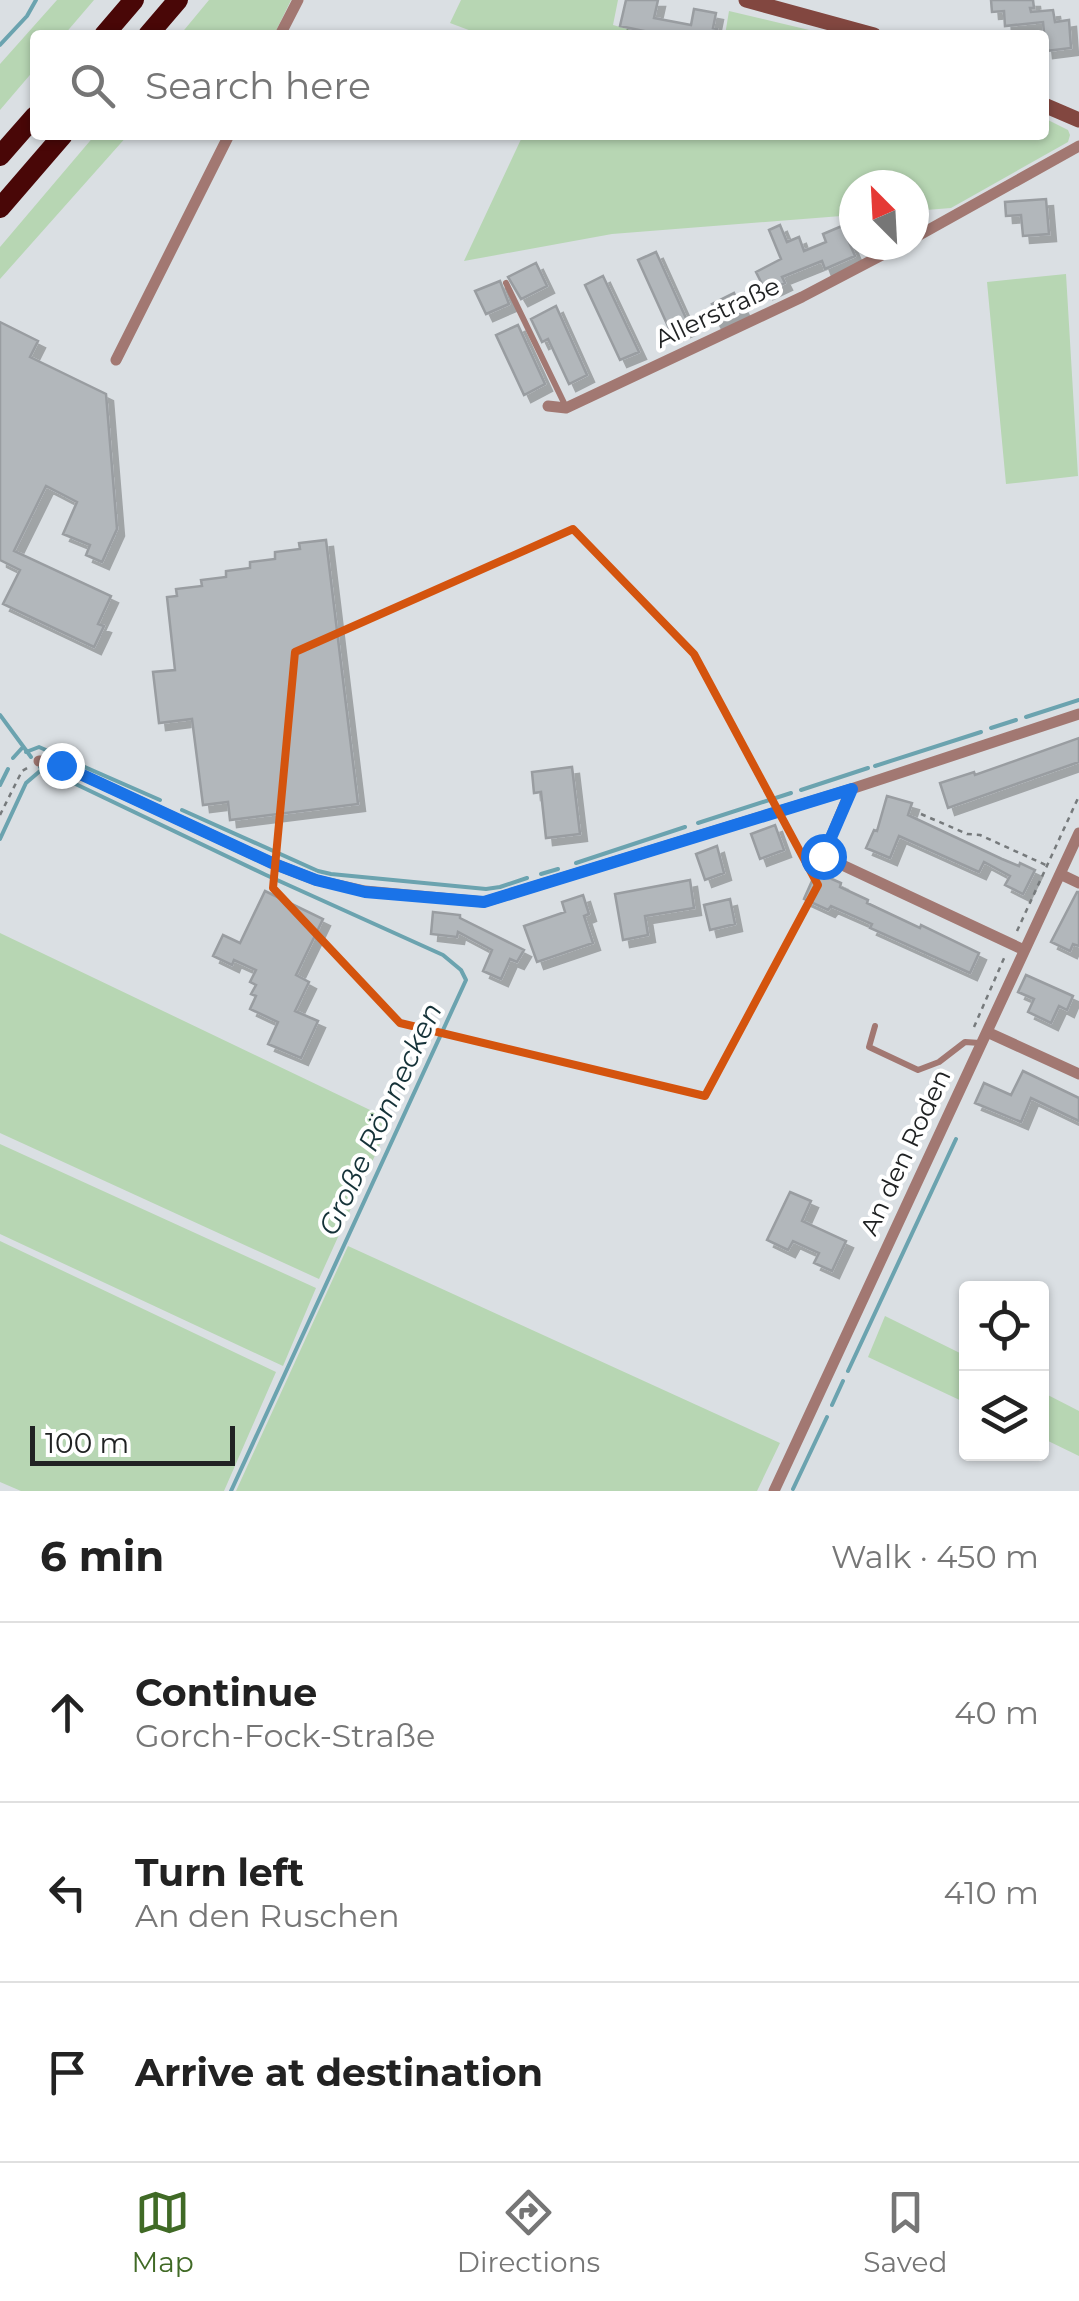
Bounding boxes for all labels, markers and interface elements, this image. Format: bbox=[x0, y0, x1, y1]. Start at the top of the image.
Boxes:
search box bbox=[30, 30, 1049, 140]
icon: search bbox=[65, 58, 120, 113]
text: Search here bbox=[145, 62, 371, 109]
north arrow bbox=[839, 170, 929, 260]
street label: Allerstraße bbox=[650, 270, 784, 354]
route end bbox=[39, 743, 85, 789]
route start bbox=[801, 834, 847, 880]
water label: Große Rönnecken bbox=[311, 997, 449, 1241]
street label: An den Roden bbox=[853, 1064, 957, 1240]
map controls bbox=[959, 1281, 1049, 1461]
button: locate bbox=[959, 1281, 1049, 1371]
button: layers bbox=[959, 1371, 1049, 1461]
scale bar bbox=[30, 1421, 235, 1466]
text: 100 m bbox=[45, 1426, 129, 1460]
text: 6 min bbox=[40, 1530, 164, 1582]
text: Walk · 450 m bbox=[831, 1537, 1039, 1576]
text: Continue bbox=[135, 1669, 317, 1716]
icon: ahead bbox=[40, 1685, 95, 1740]
text: 40 m bbox=[954, 1693, 1039, 1732]
text: Gorch-Fock-Straße bbox=[135, 1716, 435, 1755]
text: Turn left bbox=[135, 1849, 304, 1896]
icon: left bbox=[40, 1865, 95, 1920]
text: 410 m bbox=[944, 1873, 1039, 1912]
text: An den Ruschen bbox=[135, 1896, 400, 1935]
icon: arrive bbox=[40, 2045, 95, 2100]
text: Arrive at destination bbox=[135, 2049, 543, 2096]
tab: Map bbox=[132, 2185, 194, 2279]
tab: Directions bbox=[457, 2185, 600, 2279]
tab: Saved bbox=[863, 2185, 947, 2279]

